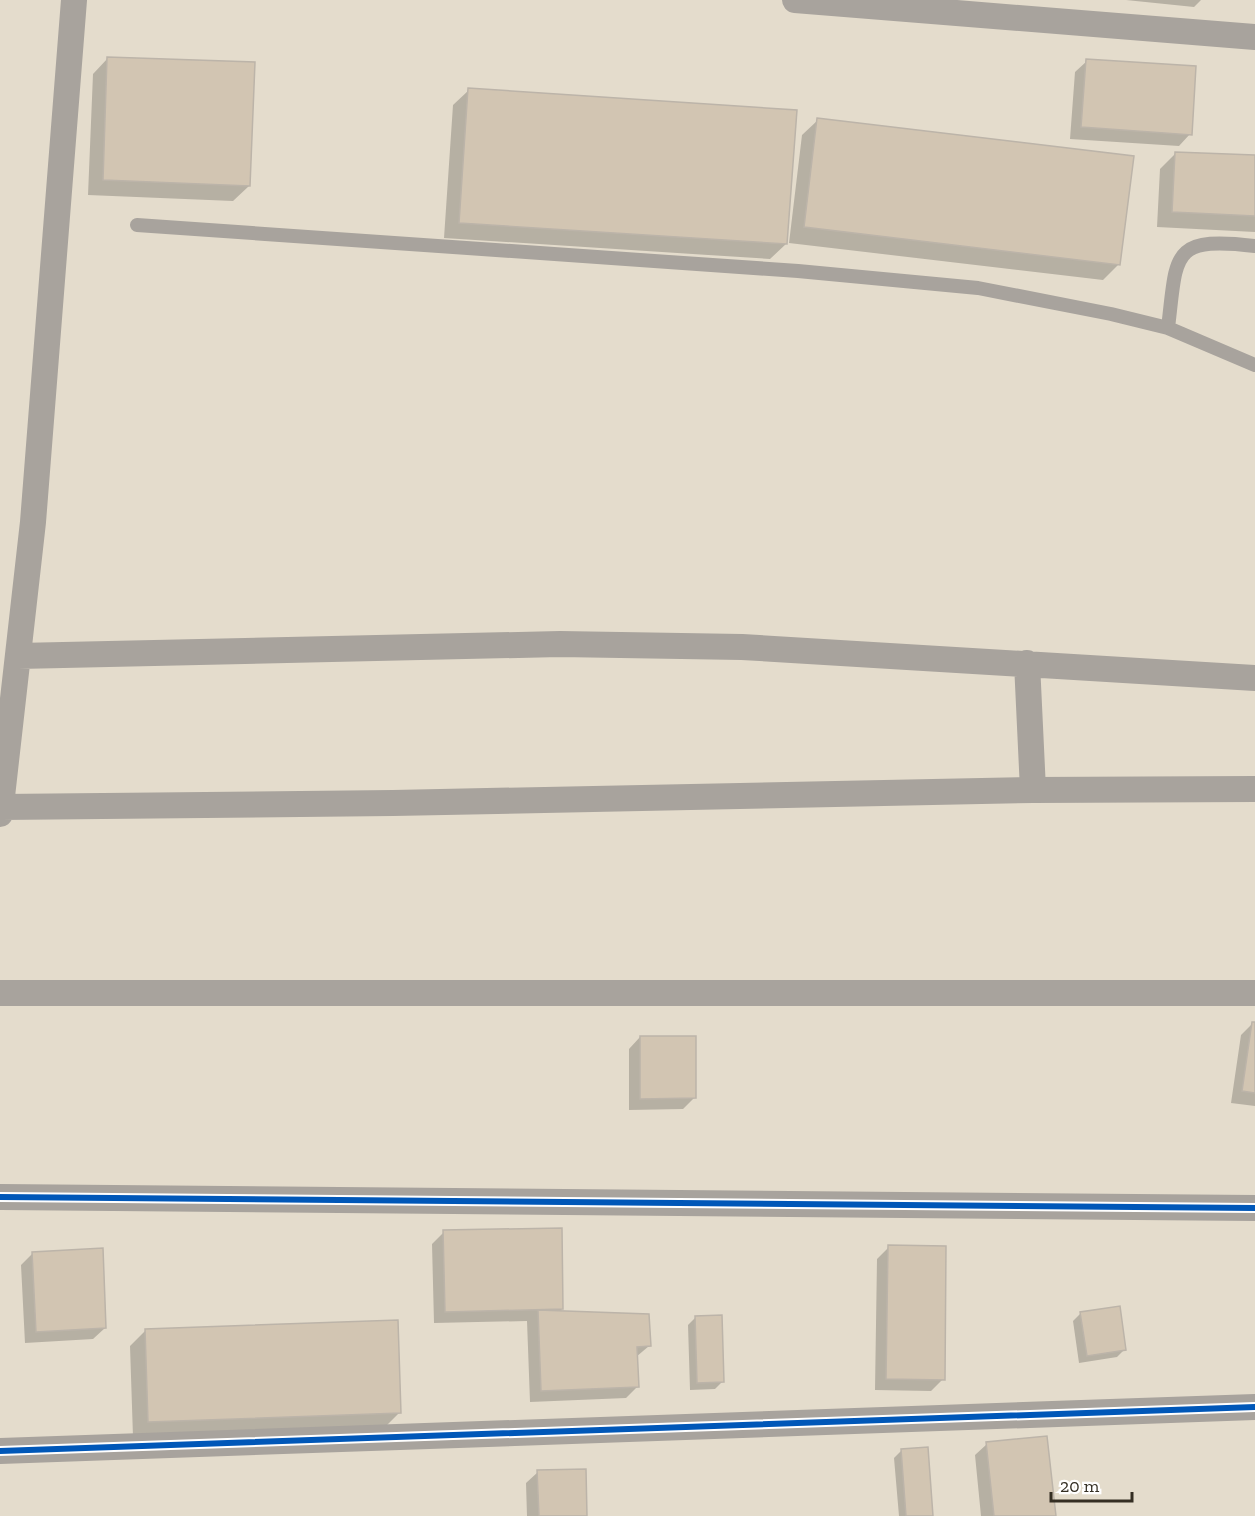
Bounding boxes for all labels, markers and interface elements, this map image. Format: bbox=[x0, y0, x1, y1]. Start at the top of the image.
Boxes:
scale bar bbox=[1051, 1465, 1132, 1503]
text: 20 m bbox=[1060, 1475, 1100, 1497]

